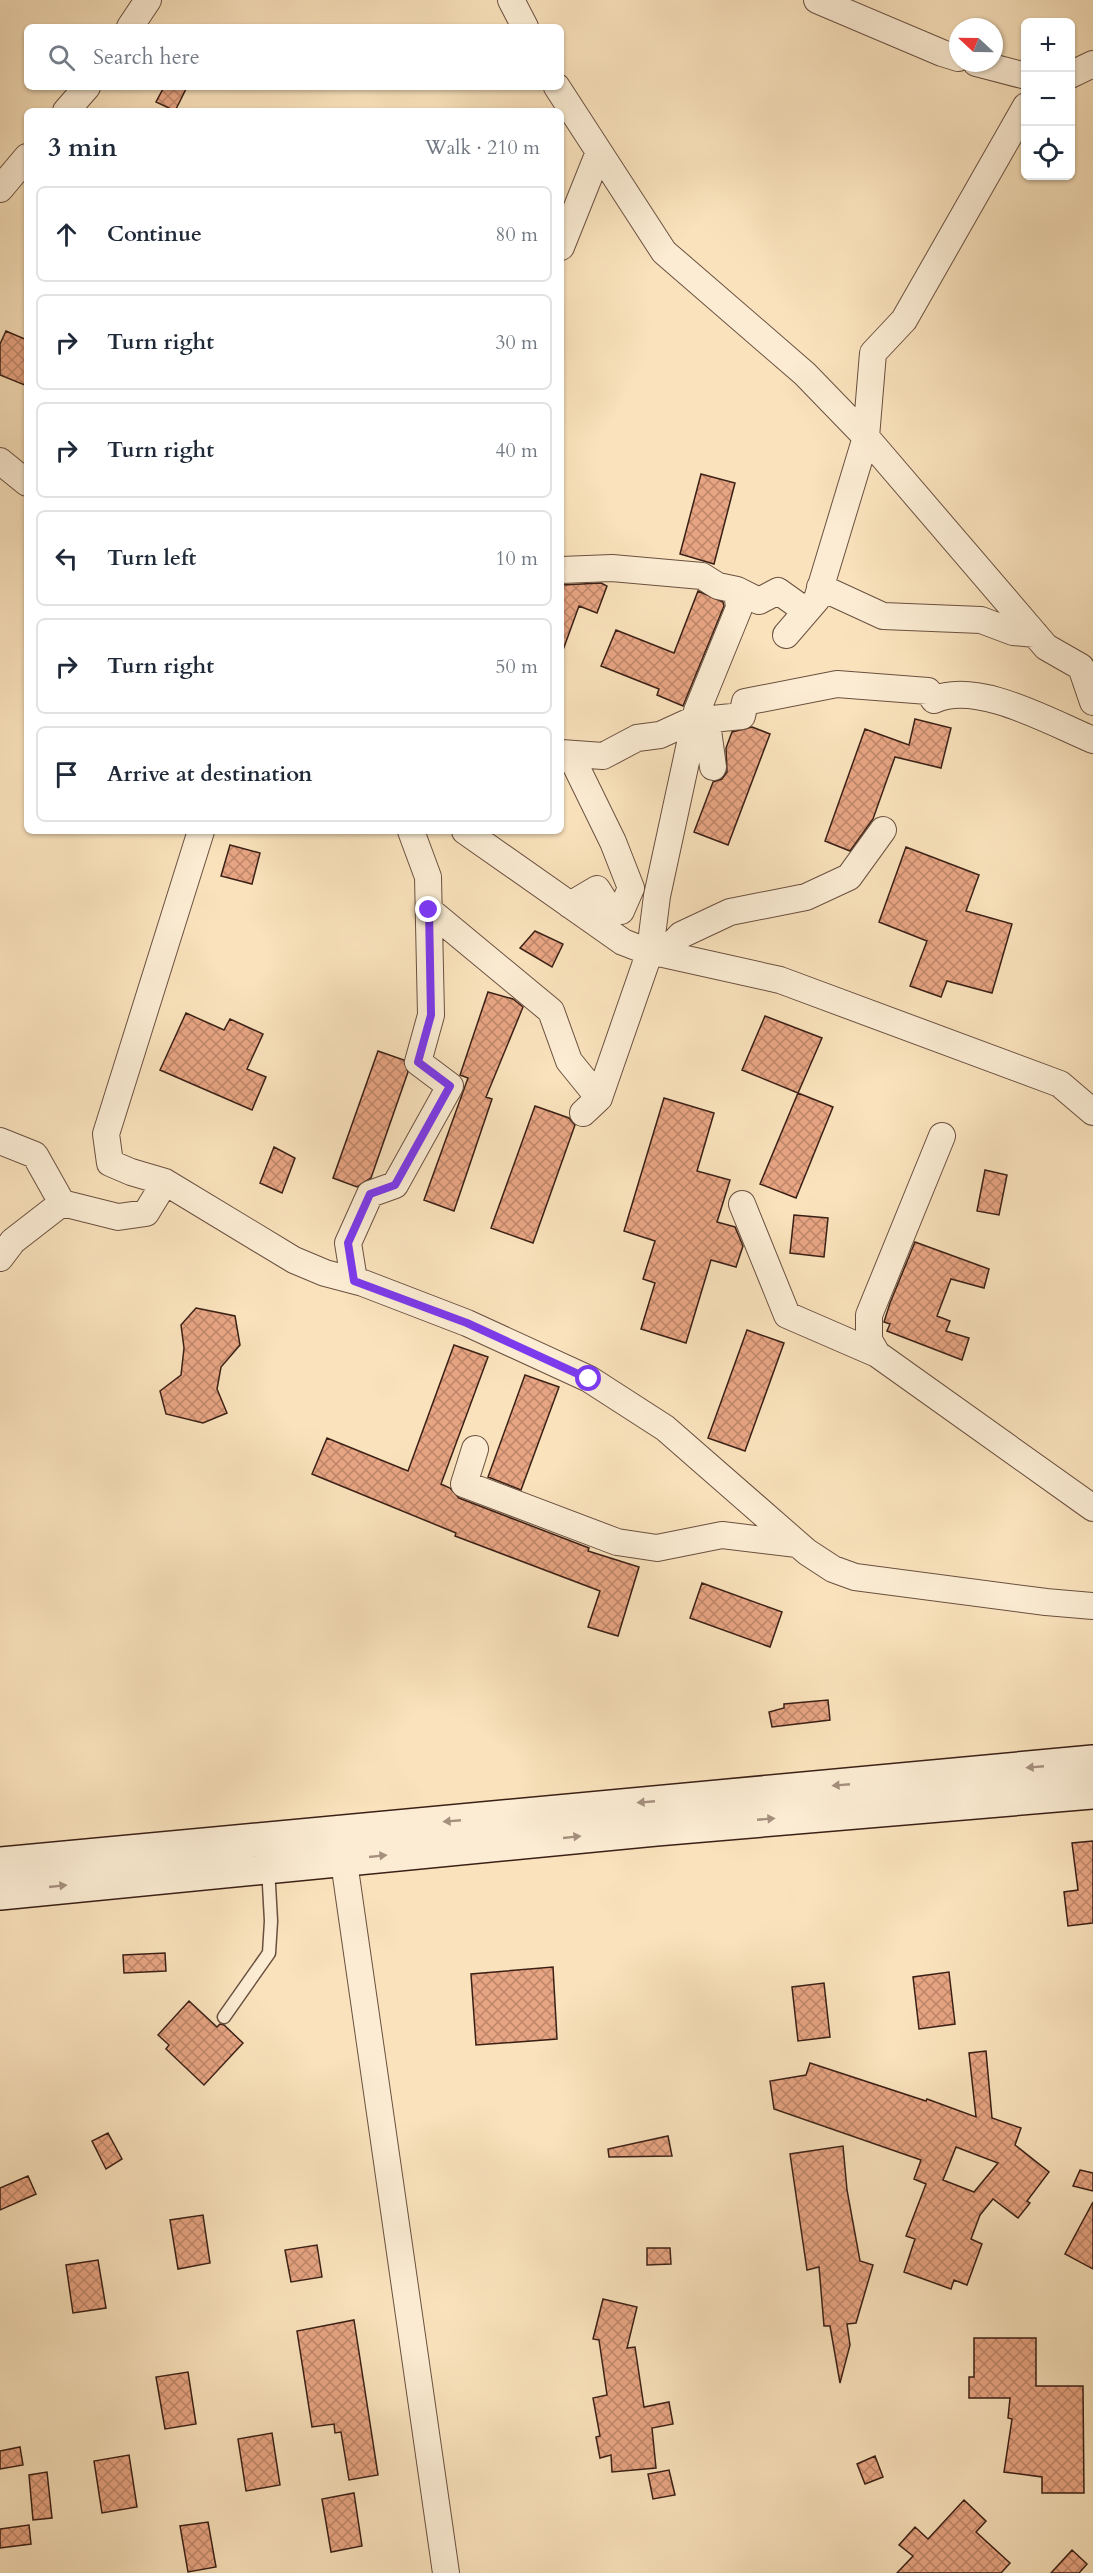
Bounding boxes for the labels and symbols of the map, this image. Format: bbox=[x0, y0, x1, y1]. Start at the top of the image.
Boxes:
north arrow bbox=[949, 18, 1003, 72]
route end bbox=[415, 896, 441, 922]
route start bbox=[575, 1365, 601, 1391]
one-way arrow bbox=[1025, 1762, 1044, 1772]
one-way arrow bbox=[831, 1780, 850, 1790]
one-way arrow bbox=[637, 1797, 656, 1807]
one-way arrow bbox=[757, 1815, 776, 1824]
one-way arrow bbox=[443, 1816, 462, 1826]
one-way arrow bbox=[562, 1832, 581, 1842]
one-way arrow bbox=[368, 1851, 387, 1861]
one-way arrow bbox=[49, 1882, 68, 1891]

